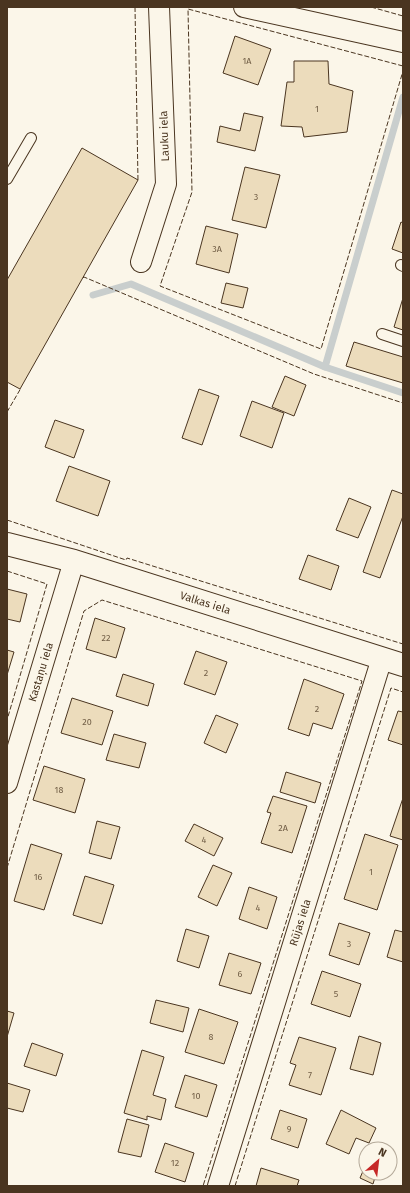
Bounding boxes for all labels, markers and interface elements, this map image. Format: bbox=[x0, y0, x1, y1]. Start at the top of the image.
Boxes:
house number: 1A bbox=[242, 56, 252, 66]
house number: 1 bbox=[315, 104, 319, 114]
street label: Lauku iela bbox=[157, 110, 172, 162]
house number: 3 bbox=[254, 192, 258, 202]
house number: 3A bbox=[212, 244, 223, 254]
street label: Valkas iela bbox=[178, 589, 232, 617]
house number: 22 bbox=[102, 633, 110, 643]
street label: Kastaņu iela bbox=[26, 641, 56, 703]
house number: 2 bbox=[204, 668, 208, 678]
house number: 2 bbox=[315, 704, 319, 714]
house number: 20 bbox=[82, 717, 92, 727]
house number: 18 bbox=[55, 785, 63, 795]
house number: 2A bbox=[278, 823, 289, 833]
house number: 4 bbox=[202, 835, 207, 845]
house number: 1 bbox=[369, 867, 373, 877]
house number: 16 bbox=[34, 872, 43, 882]
street label: Rūjas iela bbox=[287, 898, 314, 948]
house number: 4 bbox=[256, 903, 261, 913]
house number: 3 bbox=[347, 939, 351, 949]
house number: 6 bbox=[238, 969, 243, 979]
house number: 5 bbox=[334, 989, 339, 999]
house number: 8 bbox=[209, 1032, 214, 1042]
house number: 7 bbox=[308, 1070, 312, 1080]
house number: 10 bbox=[192, 1091, 200, 1101]
house number: 9 bbox=[287, 1124, 292, 1134]
north arrow bbox=[358, 1141, 398, 1181]
text: N bbox=[376, 1145, 389, 1160]
house number: 12 bbox=[171, 1158, 179, 1168]

